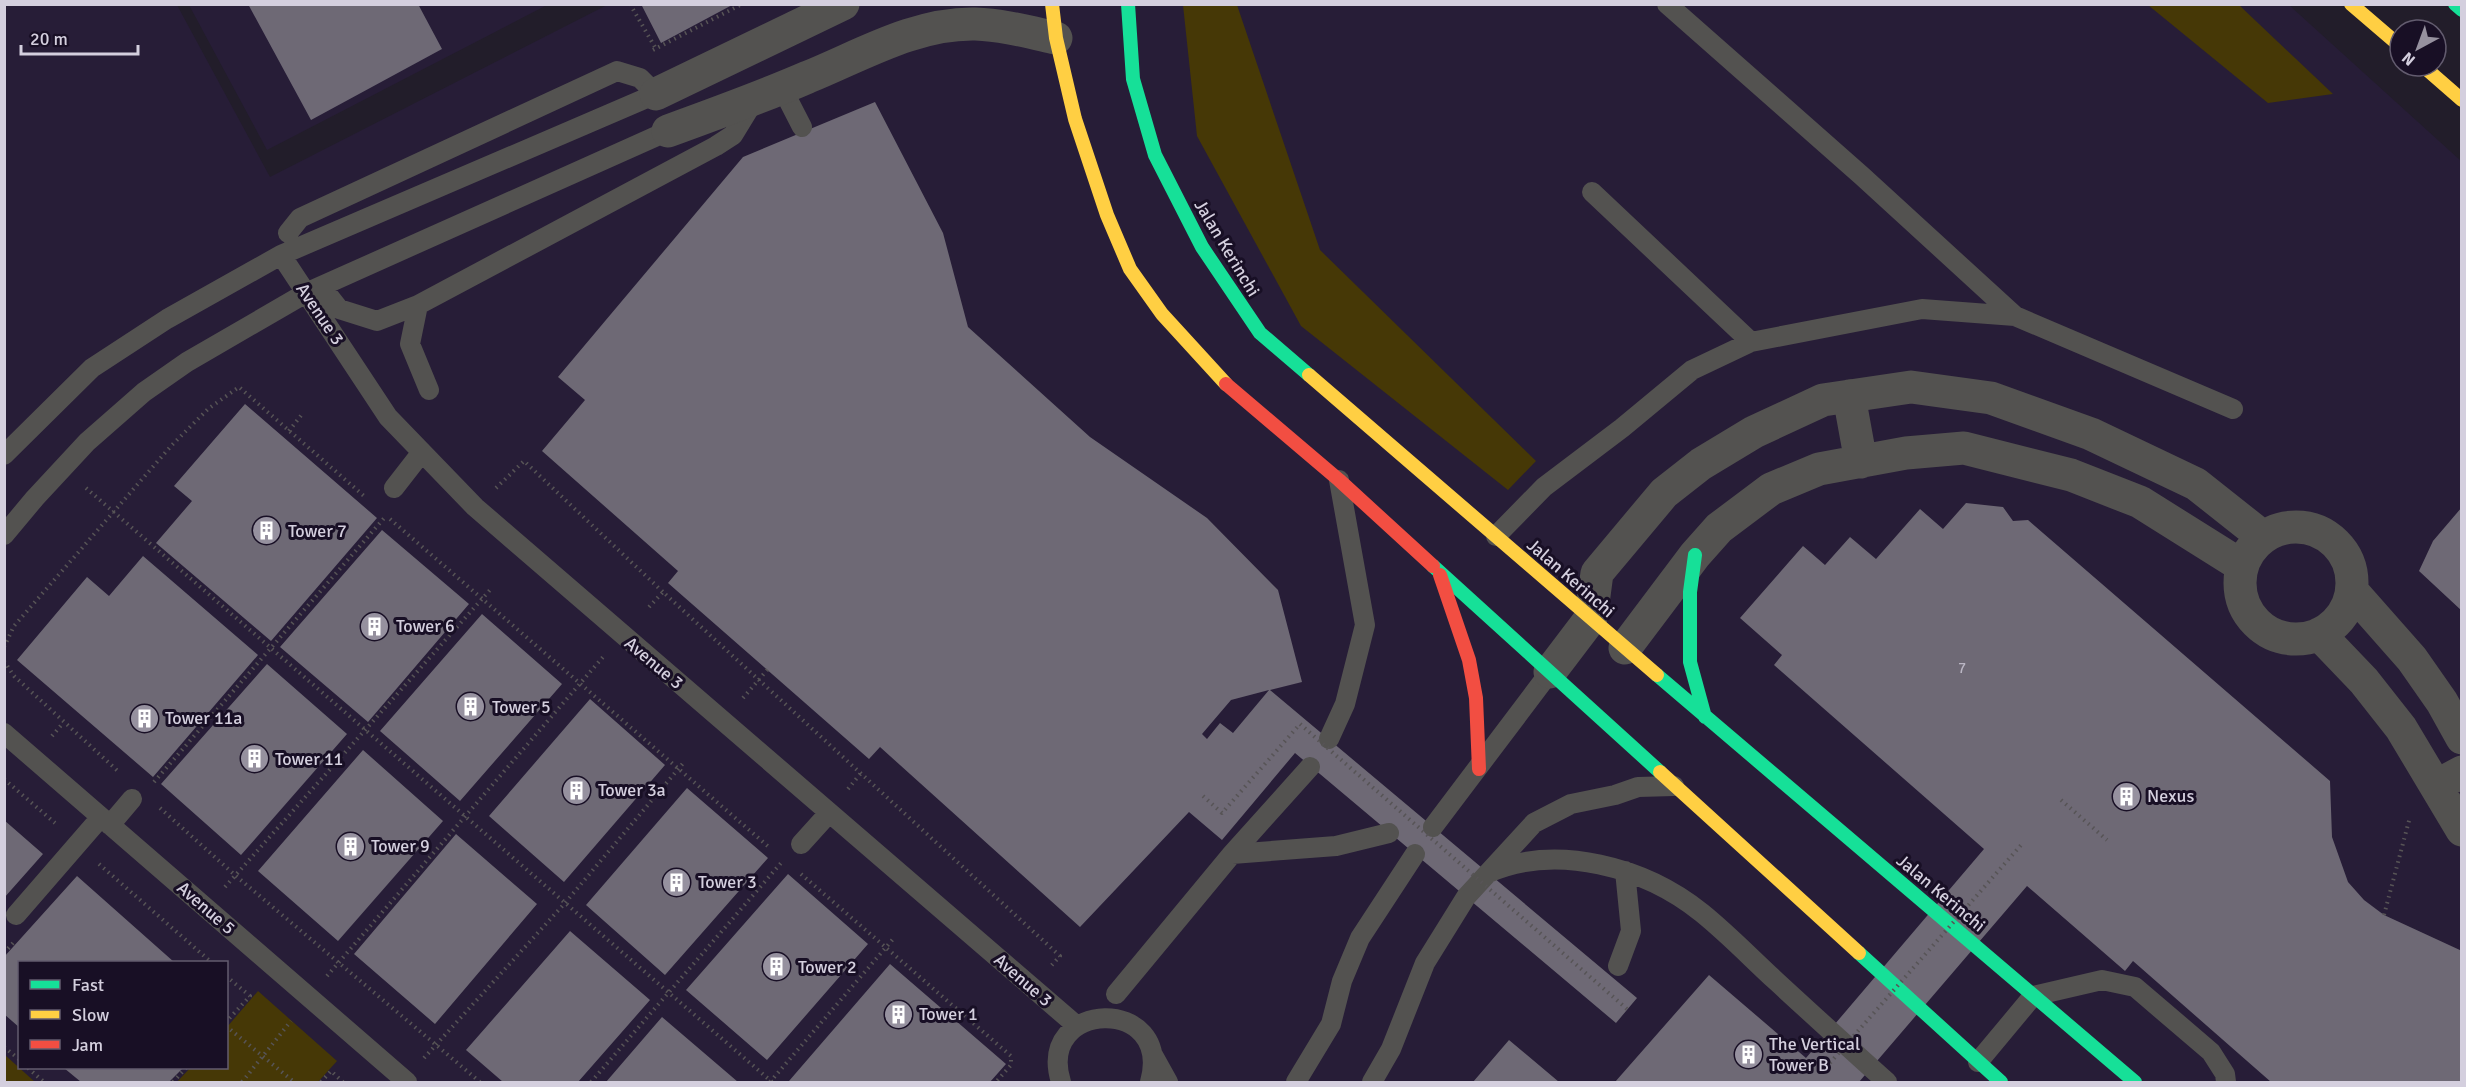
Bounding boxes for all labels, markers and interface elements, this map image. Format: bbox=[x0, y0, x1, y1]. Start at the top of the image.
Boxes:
scale bar bbox=[21, 18, 138, 56]
north arrow bbox=[2388, 18, 2448, 78]
text: 20 m bbox=[30, 28, 68, 50]
text: N bbox=[2398, 47, 2420, 70]
street label: Jalan Kerinchi bbox=[1189, 196, 1265, 300]
street label: Avenue 3 bbox=[291, 279, 349, 349]
building icon: Tower 7 bbox=[251, 515, 283, 547]
place label: Tower 7 bbox=[288, 520, 347, 542]
street label: Jalan Kerinchi bbox=[1523, 534, 1619, 622]
building icon: Tower 6 bbox=[359, 610, 391, 642]
place label: Tower 6 bbox=[396, 615, 455, 637]
street label: Avenue 3 bbox=[620, 632, 688, 694]
house number: 7 bbox=[1958, 659, 1966, 677]
building icon: Tower 5 bbox=[455, 691, 487, 723]
place label: Tower 5 bbox=[492, 696, 551, 718]
building icon: Tower 11a bbox=[128, 702, 160, 734]
place label: Tower 11a bbox=[165, 707, 242, 729]
building icon: Tower 11 bbox=[238, 743, 270, 775]
place label: Tower 11 bbox=[275, 748, 343, 770]
building icon: Tower 3a bbox=[561, 774, 593, 806]
place label: Tower 3a bbox=[598, 779, 666, 801]
building icon: Nexus bbox=[2110, 780, 2142, 812]
place label: Nexus bbox=[2147, 785, 2194, 807]
building icon: Tower 9 bbox=[334, 830, 366, 862]
place label: Tower 9 bbox=[371, 835, 430, 857]
street label: Jalan Kerinchi bbox=[1892, 849, 1990, 937]
building icon: Tower 3 bbox=[661, 866, 693, 898]
place label: Tower 3 bbox=[698, 871, 757, 893]
street label: Avenue 5 bbox=[172, 877, 240, 939]
street label: Avenue 3 bbox=[989, 949, 1057, 1011]
building icon: Tower 2 bbox=[761, 951, 793, 983]
place label: Tower 2 bbox=[798, 956, 857, 978]
legend bbox=[18, 961, 228, 1069]
text: Fast bbox=[72, 974, 104, 996]
building icon: Tower 1 bbox=[882, 998, 914, 1030]
place label: Tower 1 bbox=[919, 1003, 978, 1025]
text: Slow bbox=[72, 1004, 109, 1026]
place label: The Vertical Tower B bbox=[1769, 1033, 1860, 1076]
text: Jam bbox=[72, 1034, 103, 1056]
building icon: The Vertical Tower B bbox=[1732, 1038, 1764, 1070]

